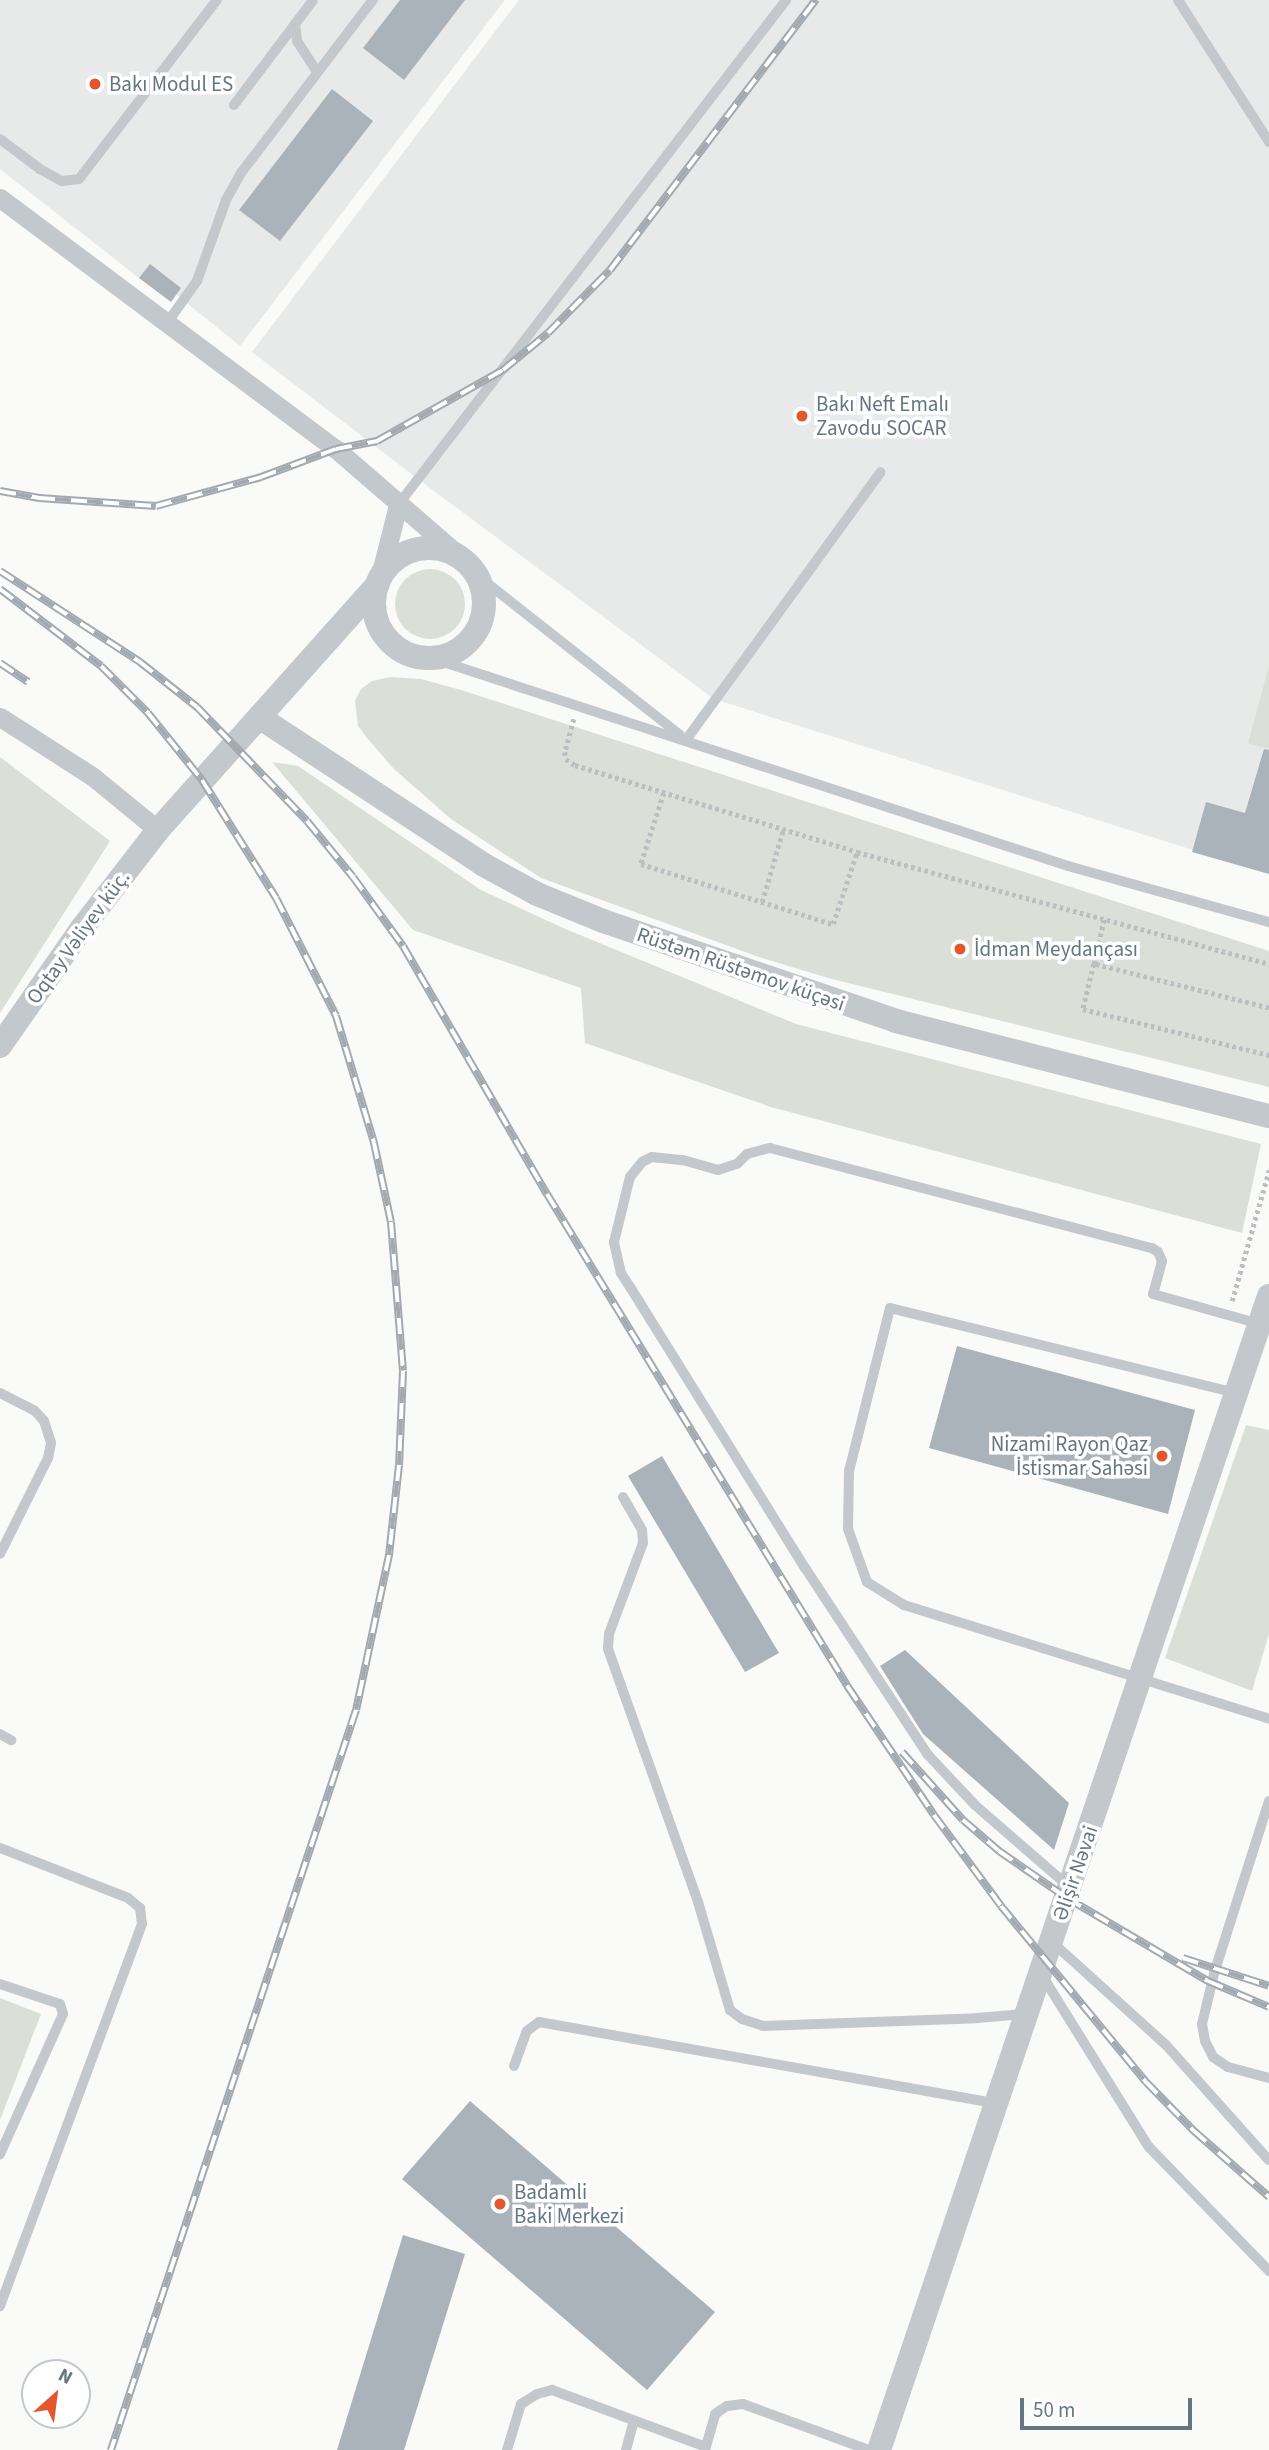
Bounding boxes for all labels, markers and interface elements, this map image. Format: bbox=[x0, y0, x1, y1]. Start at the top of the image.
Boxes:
place label: Bakı Modul ES bbox=[109, 71, 233, 97]
marker: Bakı Modul ES bbox=[87, 76, 103, 92]
place label: Bakı Neft Emalı Zavodu SOCAR bbox=[816, 391, 949, 441]
marker: Bakı Neft Emalı Zavodu SOCAR bbox=[794, 408, 810, 424]
street label: Oqtay Vəliyev küç. bbox=[21, 865, 135, 1009]
street label: Rüstəm Rüstəmov küçəsi bbox=[634, 922, 848, 1016]
place label: İdman Meydançası bbox=[974, 936, 1138, 962]
marker: İdman Meydançası bbox=[952, 941, 968, 957]
place label: Nizami Rayon Qaz İstismar Sahəsi bbox=[991, 1431, 1148, 1481]
marker: Nizami Rayon Qaz İstismar Sahəsi bbox=[1154, 1448, 1170, 1464]
street label: Əlişir Nəvai bbox=[1047, 1822, 1103, 1924]
place label: Badamli Baki Merkezi bbox=[514, 2179, 624, 2229]
marker: Badamli Baki Merkezi bbox=[492, 2196, 508, 2212]
north arrow bbox=[21, 2359, 91, 2429]
text: N bbox=[53, 2362, 77, 2392]
scale bar bbox=[1024, 2384, 1196, 2428]
text: 50 m bbox=[1033, 2395, 1075, 2425]

